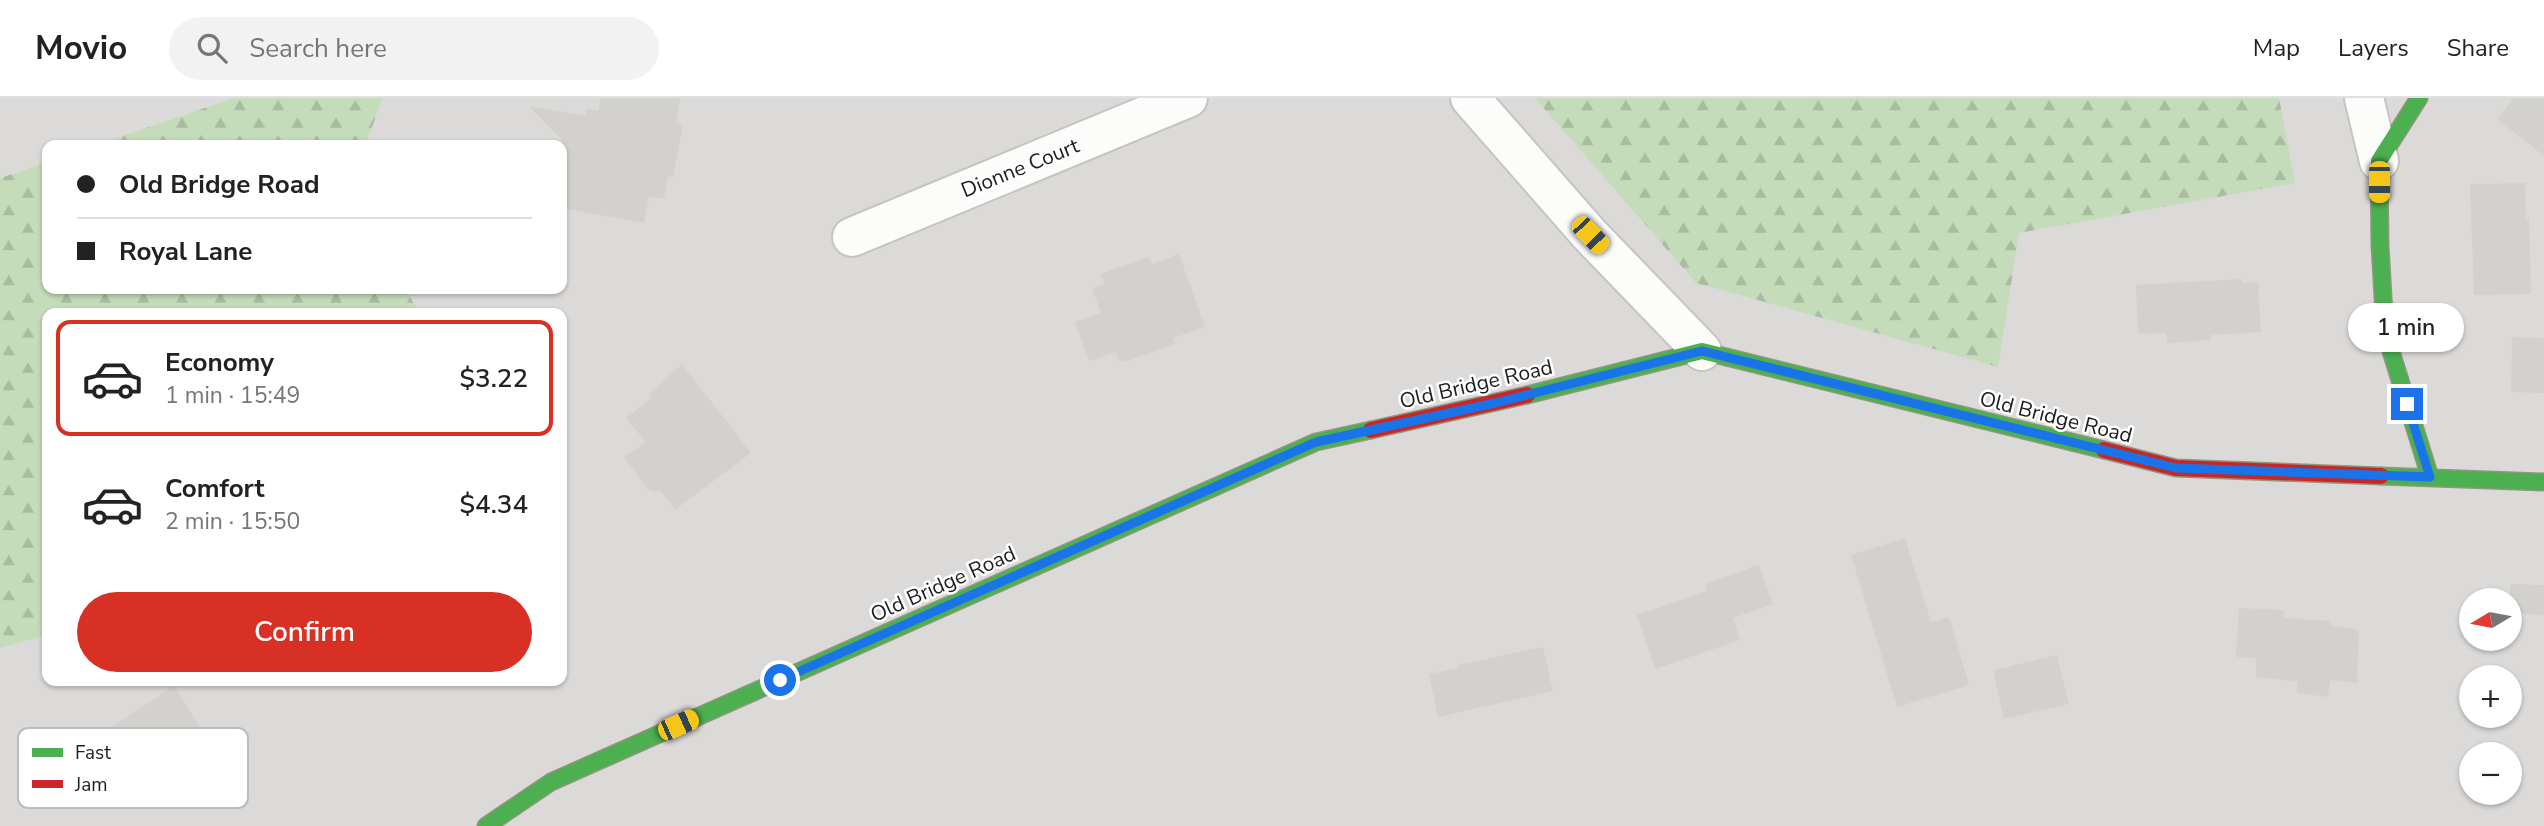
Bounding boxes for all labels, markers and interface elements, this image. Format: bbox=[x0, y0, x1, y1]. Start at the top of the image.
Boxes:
search box bbox=[169, 17, 659, 80]
text: Movio bbox=[35, 26, 127, 71]
icon: search bbox=[193, 29, 231, 67]
text: Search here bbox=[249, 31, 387, 66]
text: Map bbox=[2253, 32, 2300, 64]
text: Layers bbox=[2338, 32, 2409, 64]
text: Share bbox=[2447, 32, 2509, 64]
street label: Dionne Court bbox=[957, 131, 1084, 204]
car bbox=[2369, 161, 2390, 203]
text: Old Bridge Road bbox=[119, 167, 320, 202]
car bbox=[1568, 213, 1613, 257]
text: Royal Lane bbox=[119, 234, 252, 269]
callout: 1 min bbox=[2349, 302, 2465, 352]
text: 1 min bbox=[2377, 312, 2435, 343]
text: Economy bbox=[165, 345, 274, 380]
icon: car bbox=[81, 347, 144, 410]
street label: Old Bridge Road bbox=[1397, 353, 1555, 415]
text: $3.22 bbox=[459, 361, 528, 396]
text: 1 min · 15:49 bbox=[165, 380, 300, 411]
street label: Old Bridge Road bbox=[1977, 384, 2135, 450]
route end bbox=[2391, 388, 2423, 420]
text: Comfort bbox=[165, 471, 265, 506]
icon: car bbox=[81, 473, 144, 536]
text: $4.34 bbox=[459, 487, 528, 522]
text: 2 min · 15:50 bbox=[165, 506, 300, 537]
street label: Old Bridge Road bbox=[866, 539, 1020, 629]
north arrow bbox=[2459, 588, 2522, 651]
map controls bbox=[2459, 588, 2522, 805]
button: Confirm bbox=[77, 592, 532, 672]
route start bbox=[764, 664, 796, 696]
button: + bbox=[2459, 665, 2522, 728]
car bbox=[655, 707, 702, 743]
legend bbox=[18, 728, 248, 808]
text: Fast bbox=[75, 740, 111, 766]
button: − bbox=[2459, 742, 2522, 805]
text: Jam bbox=[74, 772, 108, 798]

